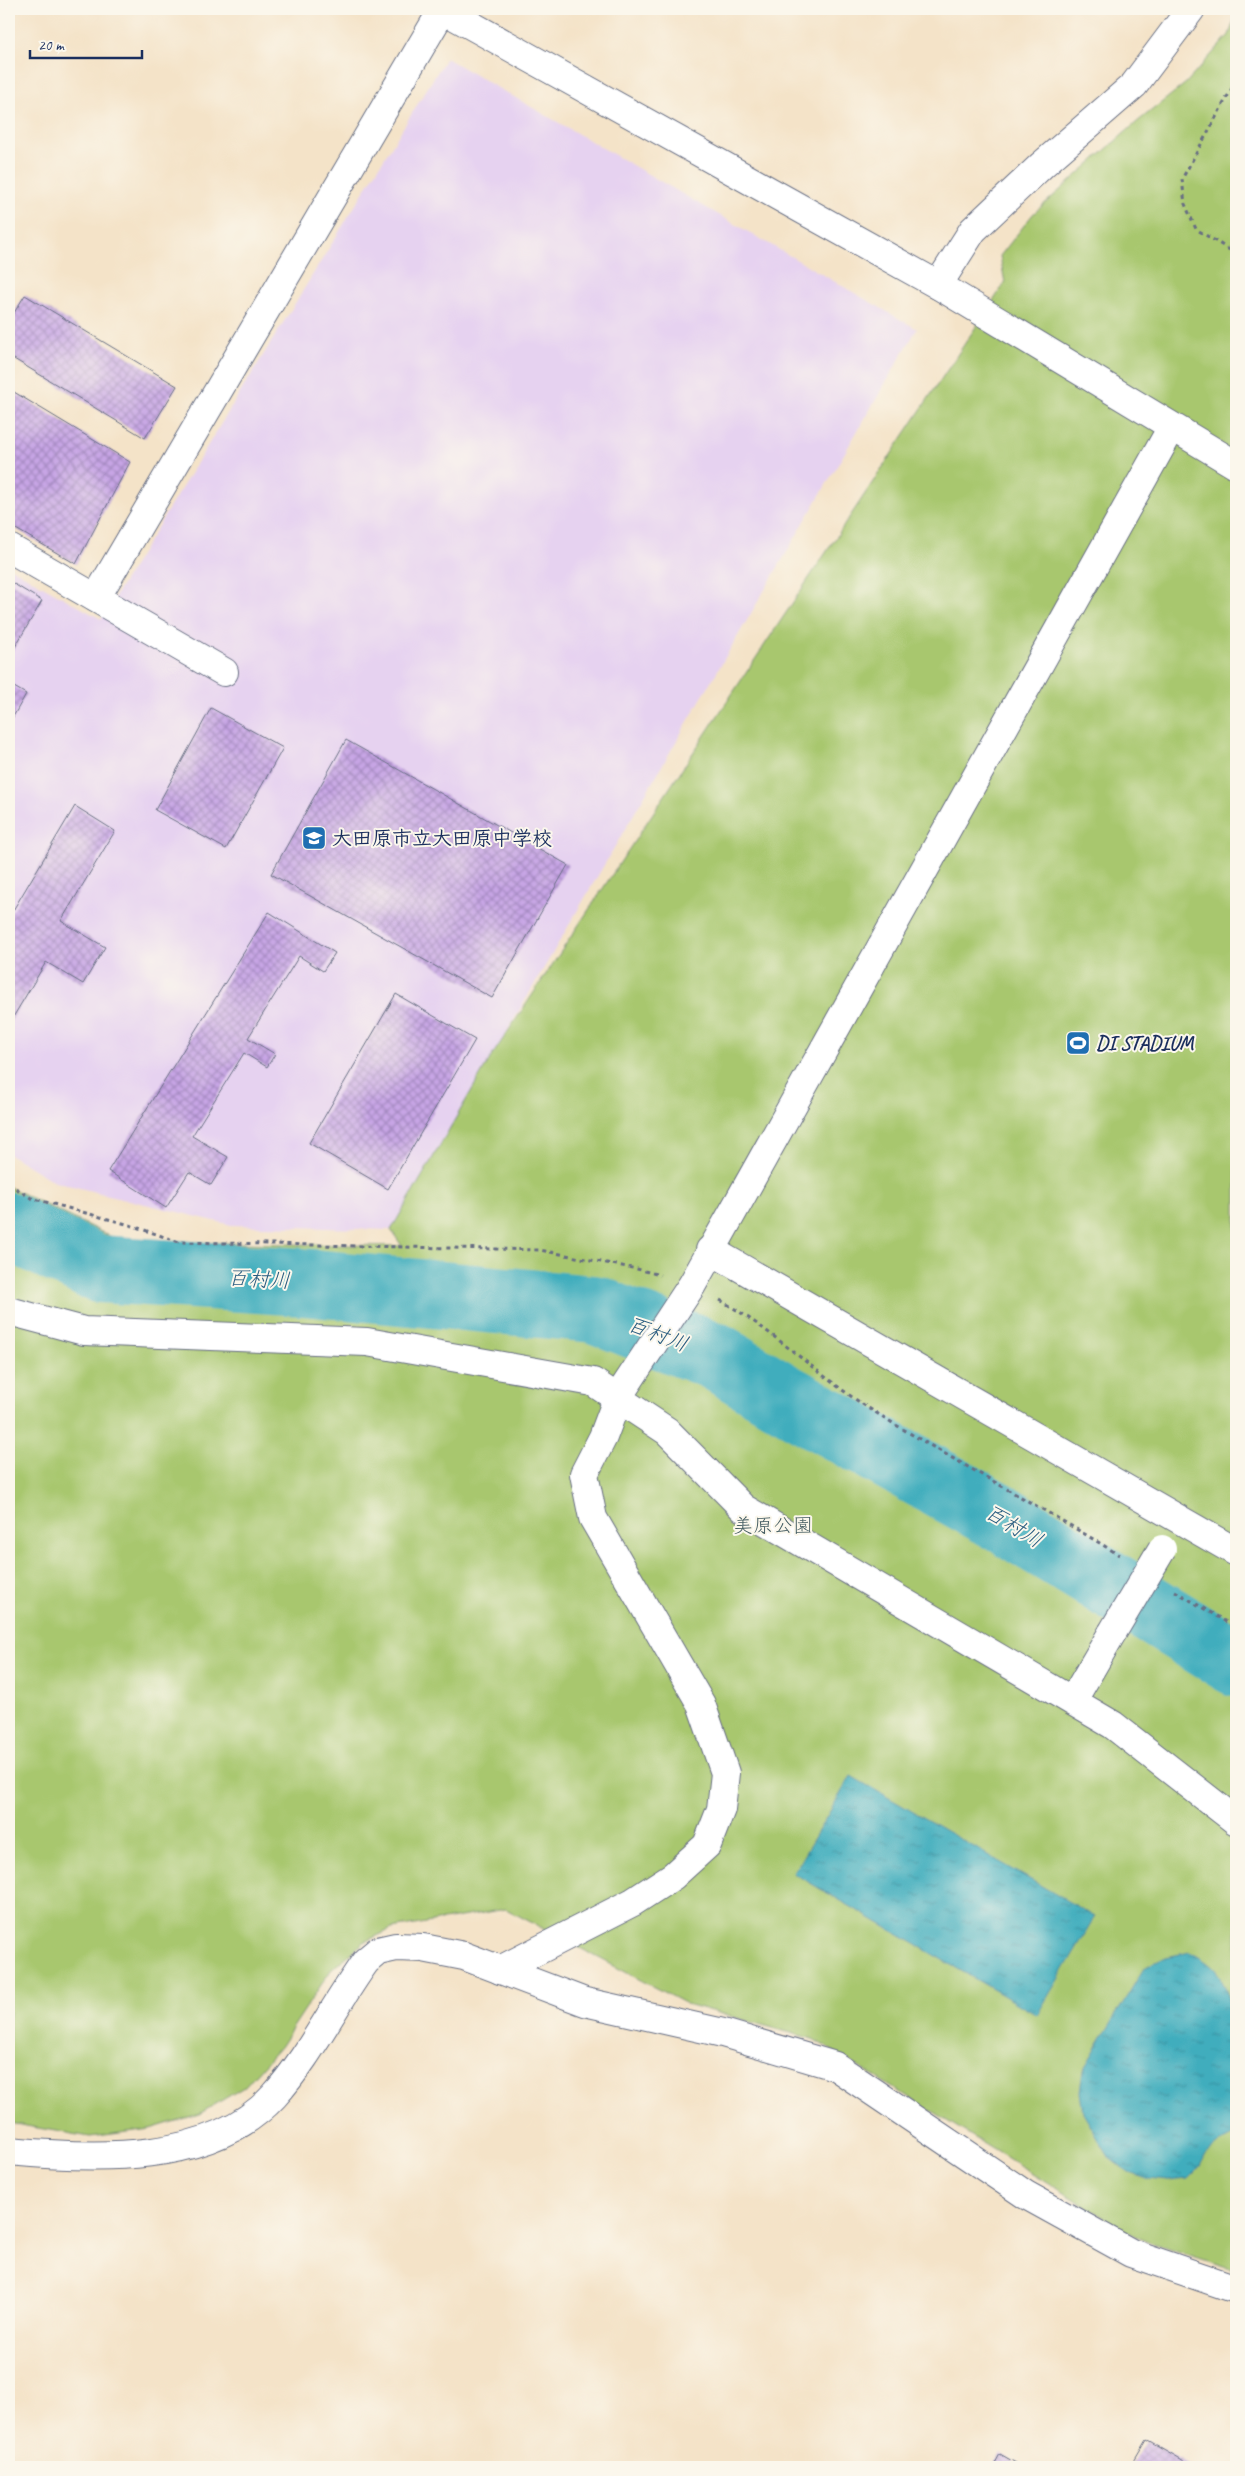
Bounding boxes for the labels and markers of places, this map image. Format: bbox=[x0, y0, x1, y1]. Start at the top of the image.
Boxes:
school or university icon: 大田原市立大田原中学校 bbox=[301, 825, 327, 851]
place label: 大田原市立大田原中学校 bbox=[332, 826, 552, 851]
sports icon: DI STADIUM bbox=[1065, 1030, 1091, 1056]
place label: DI STADIUM bbox=[1096, 1031, 1195, 1056]

